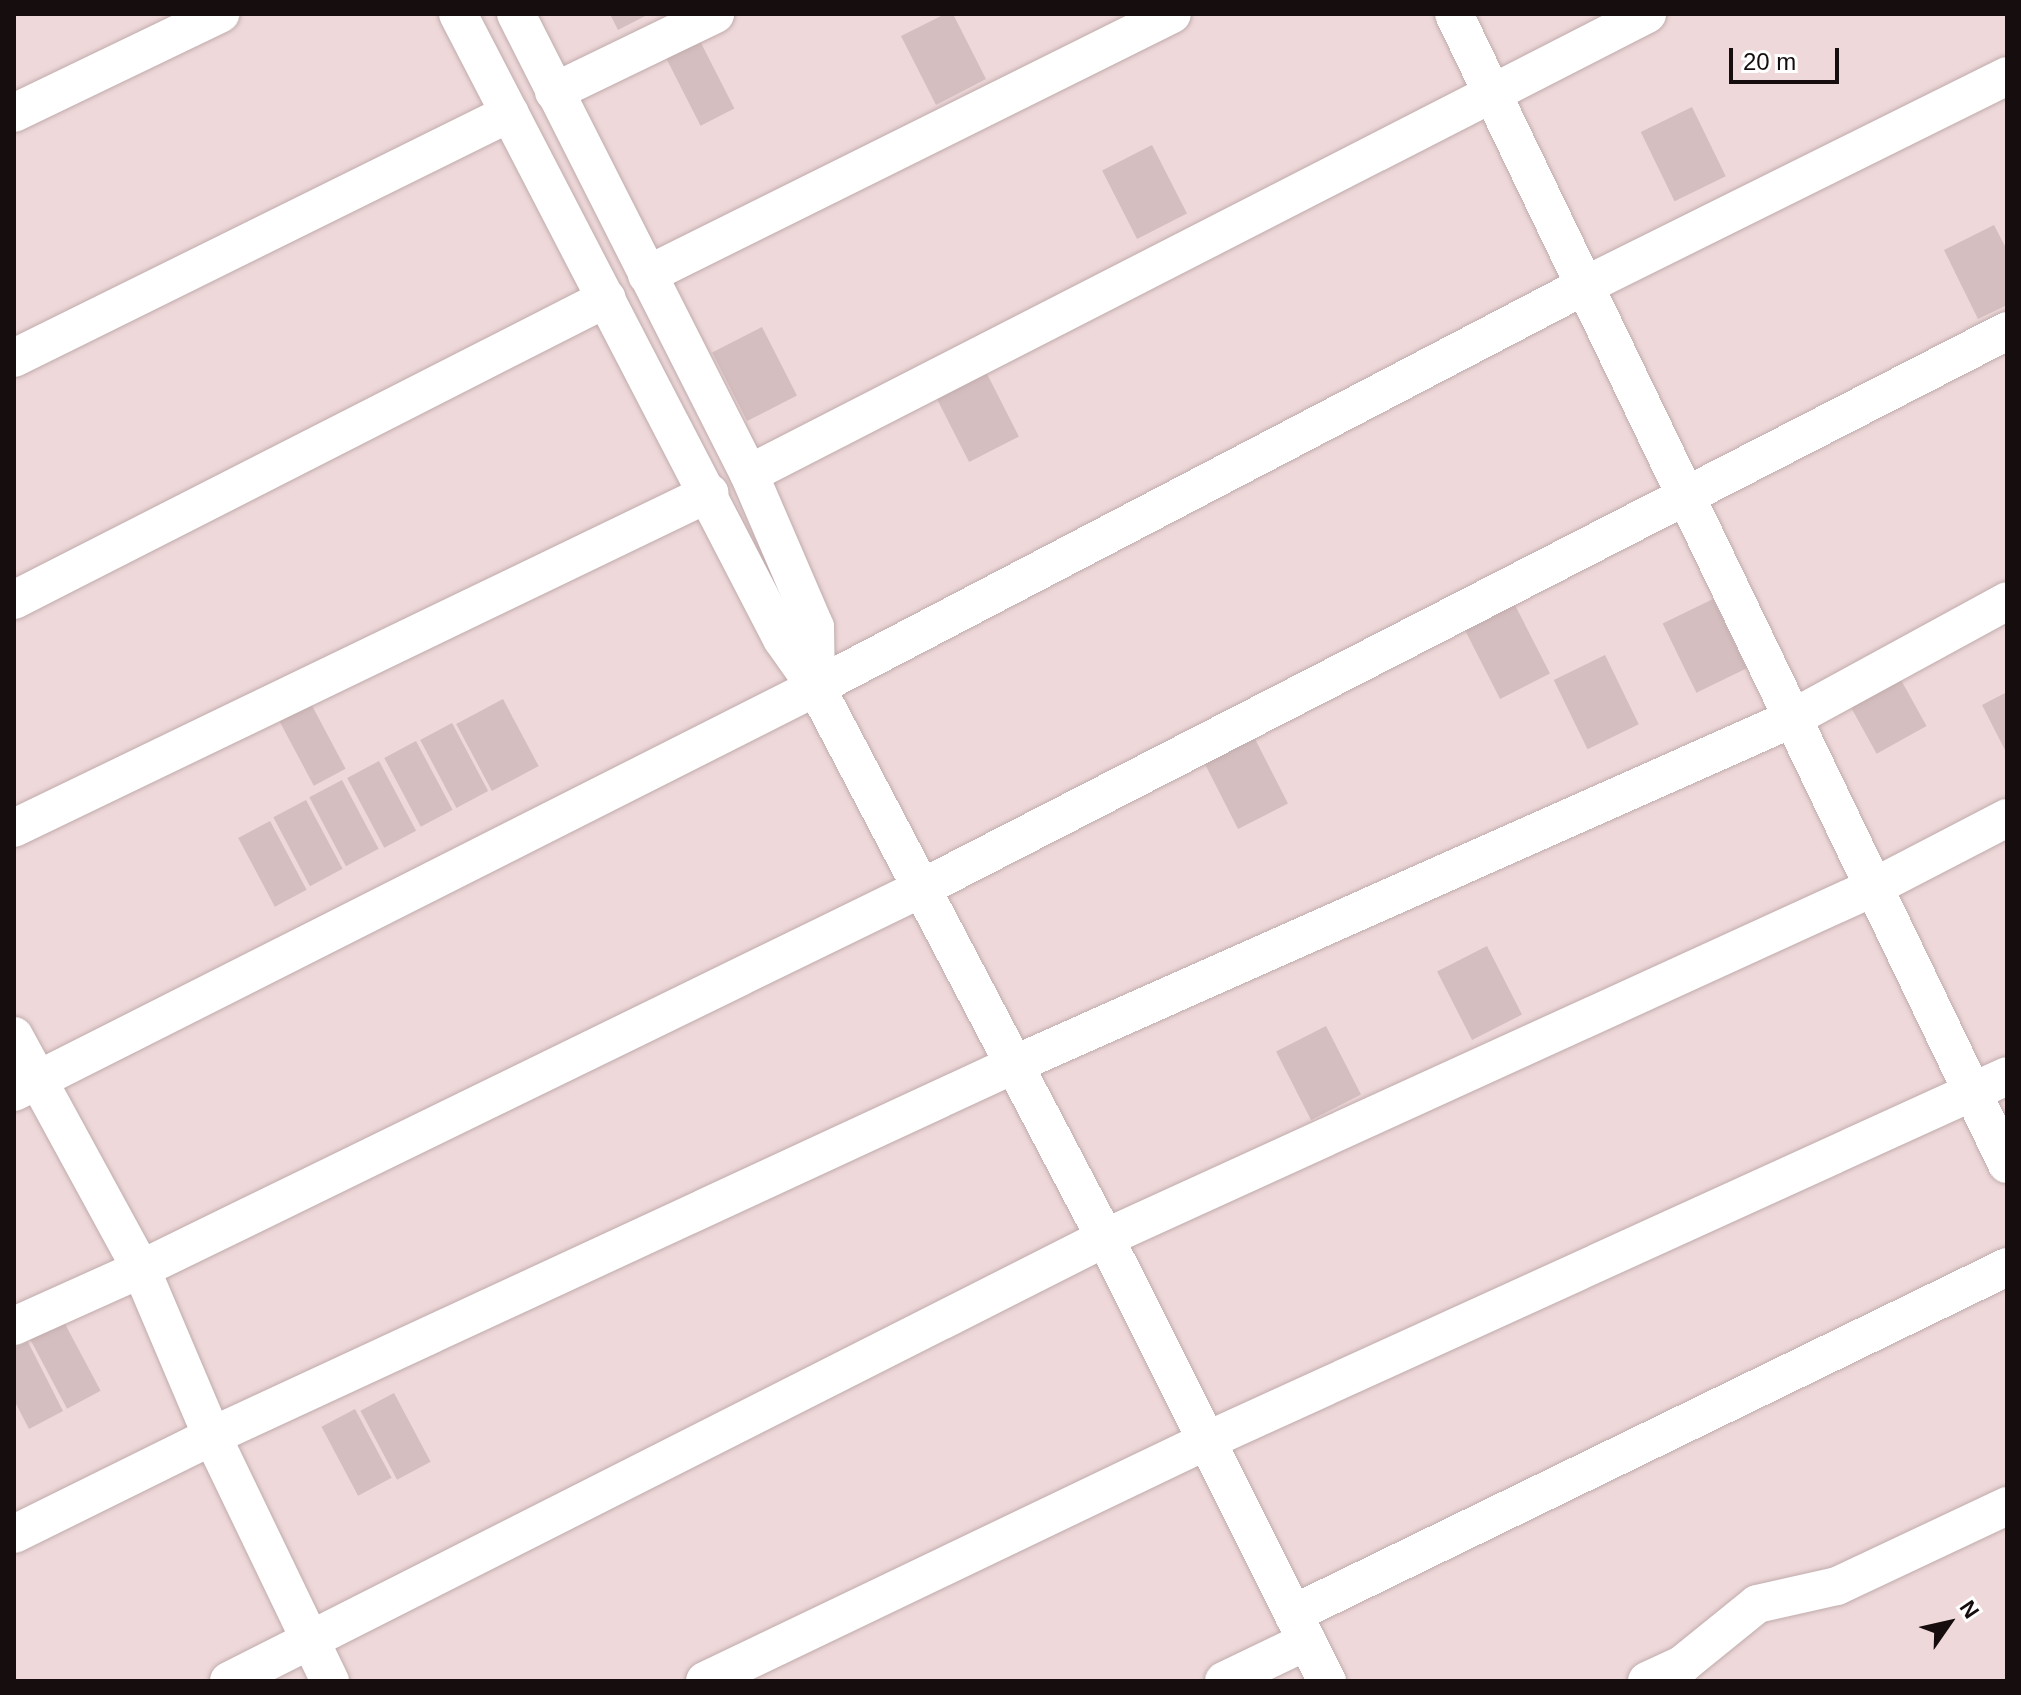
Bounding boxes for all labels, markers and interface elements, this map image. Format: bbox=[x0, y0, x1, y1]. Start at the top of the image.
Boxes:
scale bar bbox=[1733, 32, 1843, 82]
text: 20 m bbox=[1743, 48, 1796, 75]
north arrow bbox=[1909, 1583, 1989, 1663]
text: N bbox=[1955, 1596, 1984, 1623]

